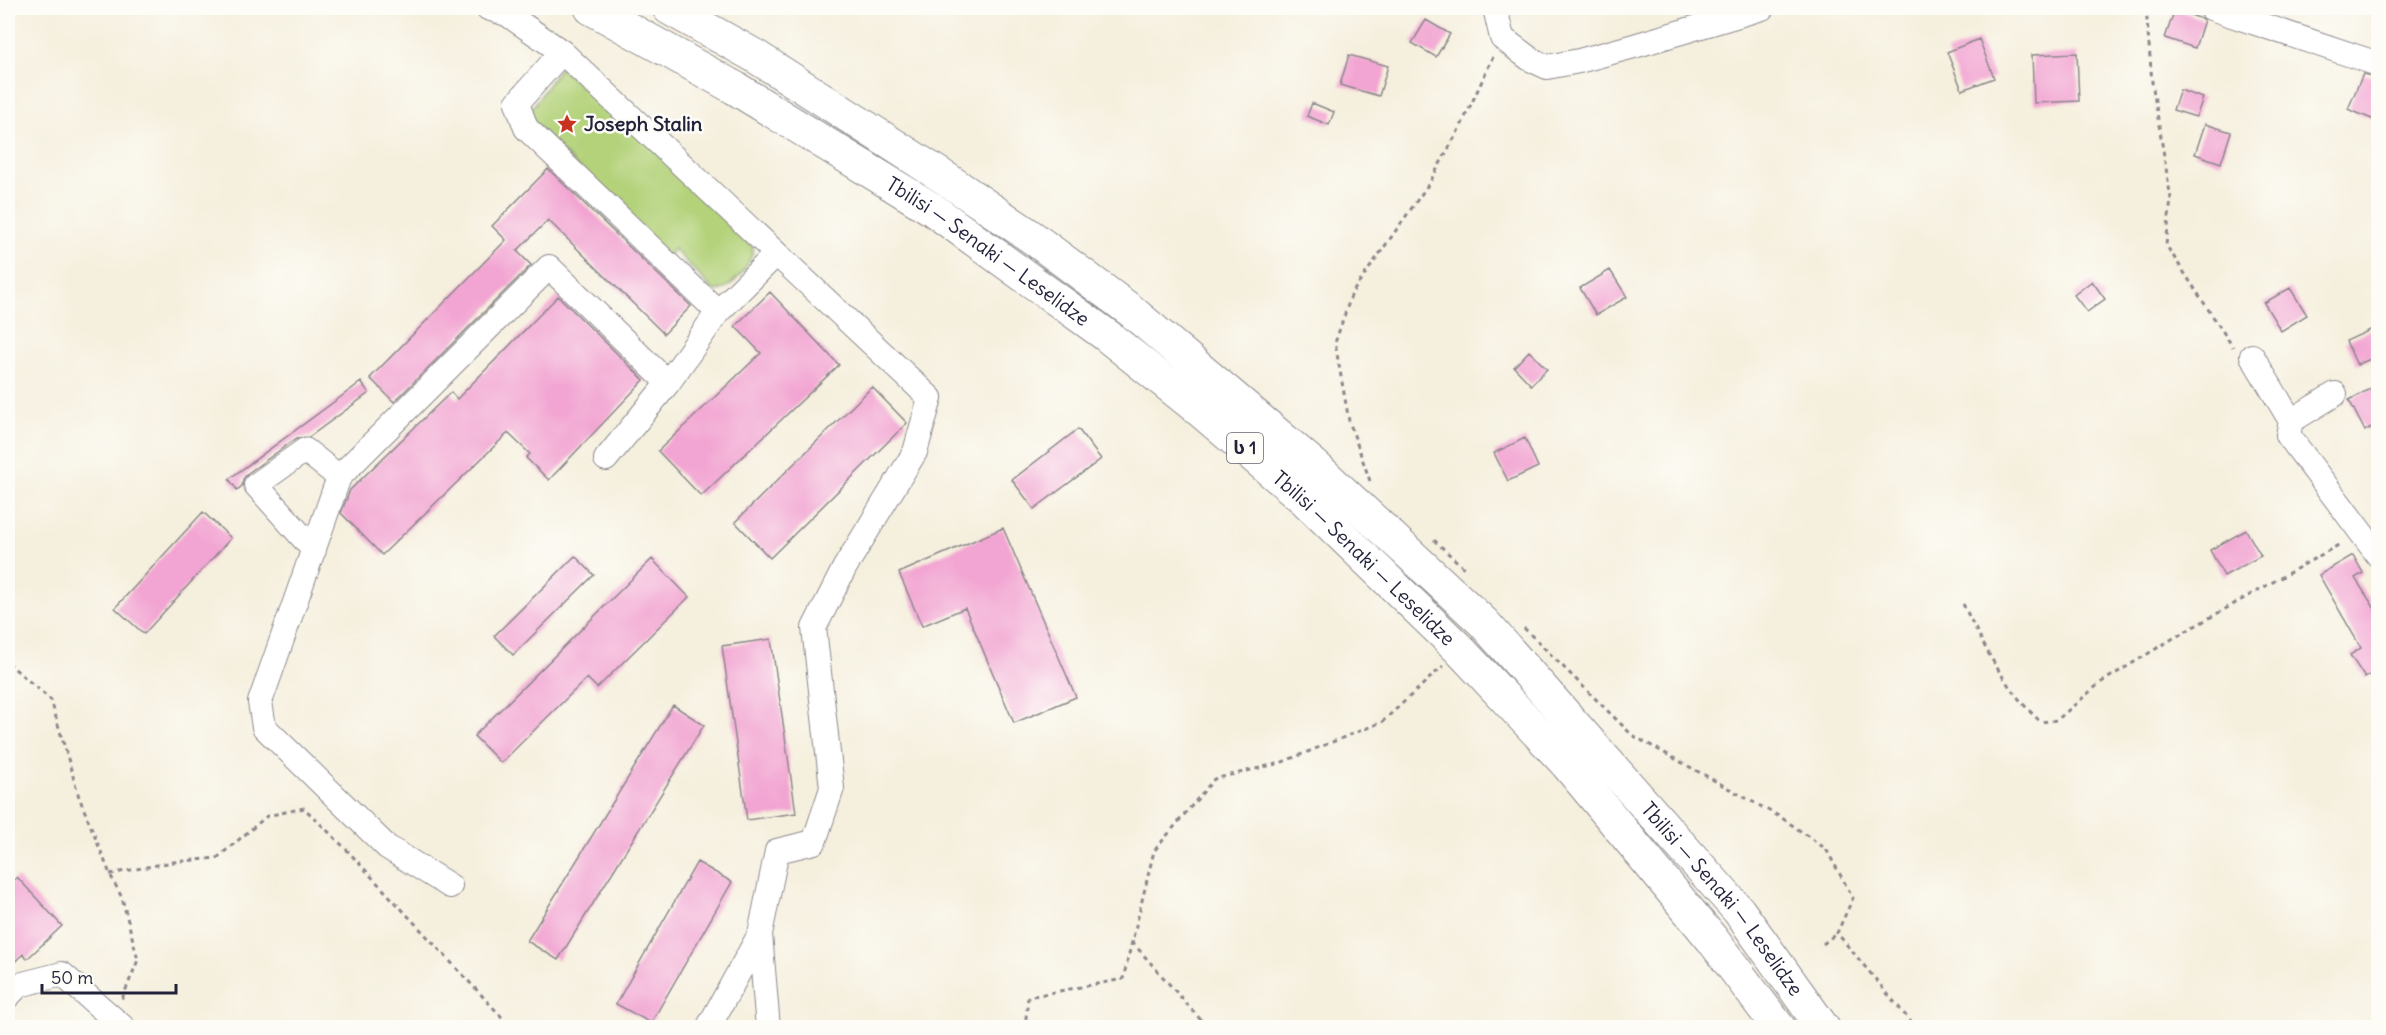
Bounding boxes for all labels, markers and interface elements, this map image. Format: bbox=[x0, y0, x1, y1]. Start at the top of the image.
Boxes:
place label: Joseph Stalin bbox=[584, 111, 703, 136]
place icon: Joseph Stalin bbox=[555, 112, 579, 136]
street label: Tbilisi — Senaki — Leselidze bbox=[882, 171, 1095, 331]
road number: ს 1 bbox=[1227, 433, 1263, 463]
street label: Tbilisi — Senaki — Leselidze bbox=[1268, 465, 1461, 651]
street label: Tbilisi — Senaki — Leselidze bbox=[1636, 797, 1809, 1000]
scale bar bbox=[42, 957, 176, 995]
text: 50 m bbox=[51, 966, 93, 989]

